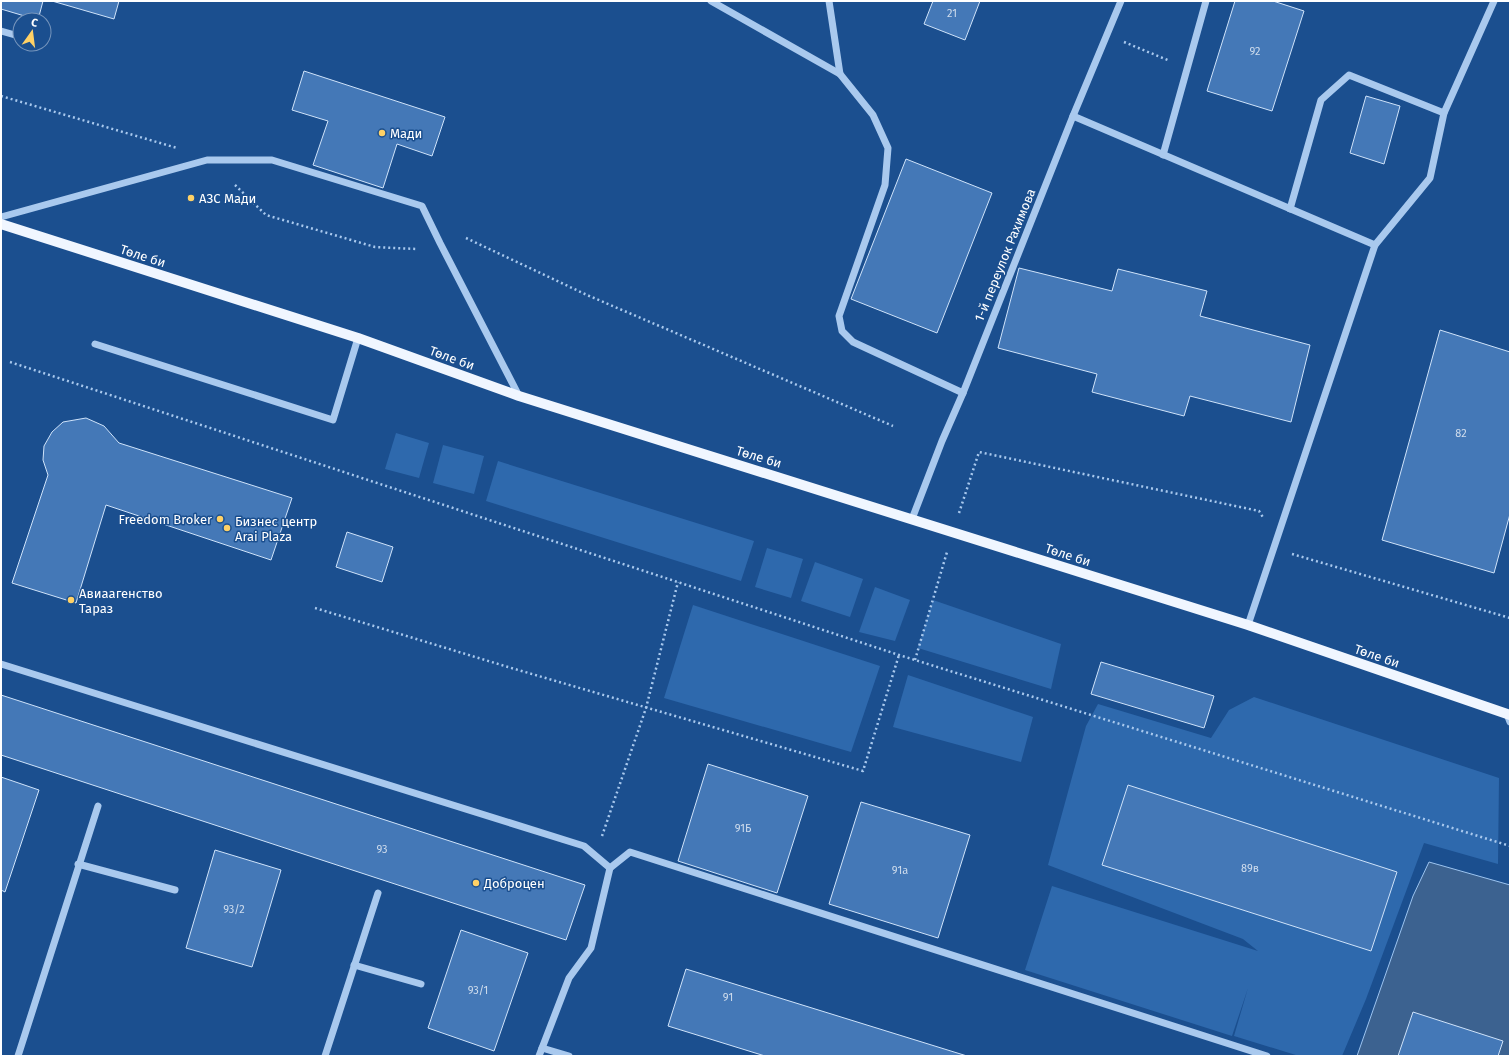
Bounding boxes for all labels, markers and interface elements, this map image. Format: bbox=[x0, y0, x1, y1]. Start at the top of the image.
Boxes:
house number: 21 bbox=[947, 7, 957, 20]
north arrow bbox=[12, 12, 52, 52]
text: С bbox=[30, 16, 40, 30]
house number: 92 bbox=[1250, 45, 1260, 58]
place label: Мади bbox=[390, 126, 422, 141]
marker: Мади bbox=[377, 128, 387, 138]
street label: 1-й переулок Рахимова bbox=[971, 186, 1039, 324]
place label: АЗС Мади bbox=[199, 191, 256, 206]
marker: АЗС Мади bbox=[186, 193, 196, 203]
street label: Төле би bbox=[118, 242, 168, 270]
street label: Төле би bbox=[427, 343, 477, 373]
house number: 82 bbox=[1455, 427, 1467, 440]
street label: Төле би bbox=[734, 443, 784, 471]
place label: Freedom Broker bbox=[119, 512, 212, 527]
marker: Freedom Broker bbox=[215, 514, 225, 524]
place label: Бизнес центр Arai Plaza bbox=[235, 514, 317, 544]
marker: Бизнес центр Arai Plaza bbox=[222, 523, 232, 533]
street label: Төле би bbox=[1043, 541, 1093, 569]
place label: Авиаагенство Тараз bbox=[79, 586, 163, 616]
marker: Авиаагенство Тараз bbox=[66, 595, 76, 605]
street label: Төле би bbox=[1352, 641, 1402, 671]
house number: 91Б bbox=[735, 822, 752, 835]
house number: 93 bbox=[376, 843, 388, 856]
house number: 89в bbox=[1241, 862, 1259, 875]
house number: 91а bbox=[892, 864, 908, 877]
place label: Доброцен bbox=[483, 876, 545, 891]
marker: Доброцен bbox=[471, 878, 481, 888]
house number: 93/2 bbox=[223, 903, 245, 916]
house number: 93/1 bbox=[468, 984, 488, 997]
house number: 91 bbox=[723, 991, 733, 1004]

